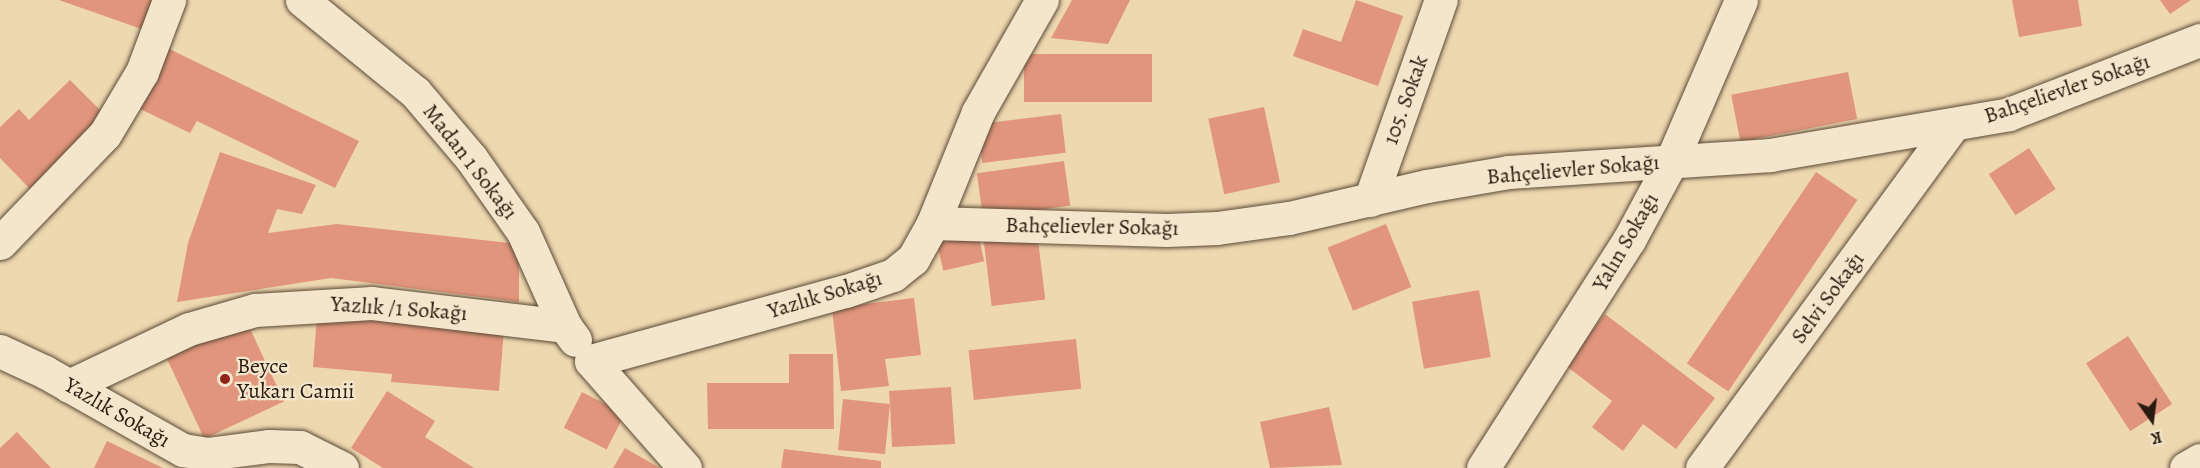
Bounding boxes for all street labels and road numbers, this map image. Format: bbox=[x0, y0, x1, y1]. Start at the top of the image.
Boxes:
street label: Bahçelievler Sokağı bbox=[1981, 48, 2153, 130]
street label: 105. Sokak bbox=[1378, 51, 1434, 149]
street label: Madan 1 Sokağı bbox=[417, 99, 523, 225]
street label: Bahçelievler Sokağı bbox=[1485, 149, 1661, 191]
street label: Yalın Sokağı bbox=[1587, 188, 1665, 296]
street label: Bahçelievler Sokağı bbox=[1005, 212, 1179, 242]
street label: Selvi Sokağı bbox=[1786, 247, 1870, 349]
street label: Yazlık Sokağı bbox=[765, 265, 885, 325]
street label: Yazlık /1 Sokağı bbox=[330, 291, 468, 327]
street label: Yazlık Sokağı bbox=[59, 372, 175, 454]

